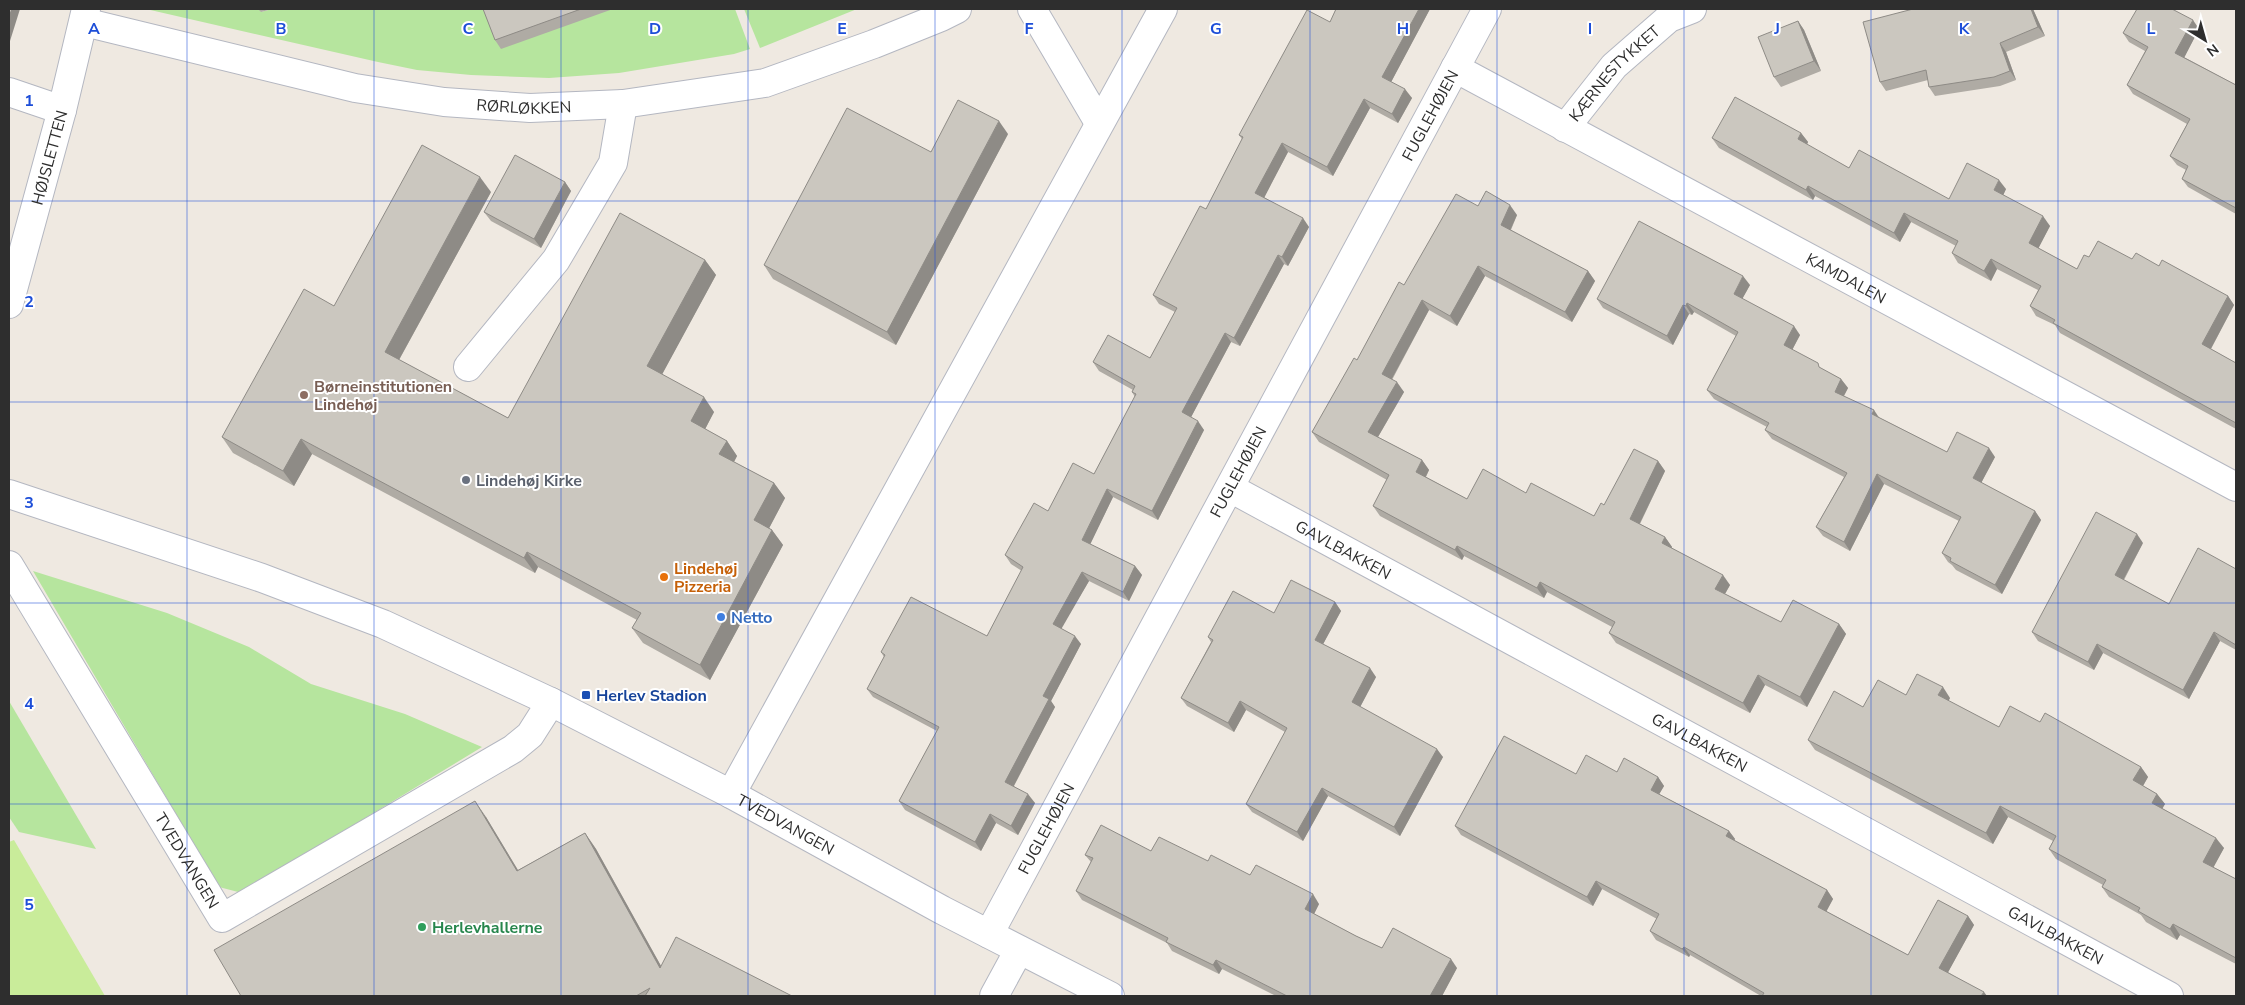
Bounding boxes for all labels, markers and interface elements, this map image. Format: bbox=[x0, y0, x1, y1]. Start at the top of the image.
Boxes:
north arrow bbox=[2180, 15, 2230, 65]
text: A bbox=[88, 18, 100, 40]
text: B bbox=[275, 18, 287, 40]
text: C bbox=[463, 18, 474, 40]
text: D bbox=[649, 18, 661, 40]
text: E bbox=[837, 18, 847, 40]
text: F bbox=[1025, 18, 1034, 40]
text: G bbox=[1210, 18, 1222, 40]
text: H bbox=[1397, 18, 1409, 40]
text: I bbox=[1588, 18, 1592, 40]
text: J bbox=[1773, 18, 1780, 40]
text: K bbox=[1959, 18, 1971, 40]
text: L bbox=[2147, 18, 2156, 40]
street label: KÆRNESTYKKET bbox=[1564, 20, 1665, 126]
text: N bbox=[2203, 39, 2222, 61]
street label: FUGLEHØJEN bbox=[1397, 66, 1464, 165]
text: 1 bbox=[24, 90, 34, 112]
street label: RØRLØKKEN bbox=[475, 94, 572, 120]
street label: HØJSLETTEN bbox=[27, 108, 73, 208]
street label: KAMDALEN bbox=[1802, 248, 1890, 309]
text: 2 bbox=[24, 291, 34, 313]
place label: Børneinstitutionen Lindehøj bbox=[314, 376, 452, 416]
marker: Børneinstitutionen Lindehøj bbox=[298, 389, 310, 401]
street label: FUGLEHØJEN bbox=[1205, 423, 1272, 522]
place label: Lindehøj Kirke bbox=[476, 470, 582, 492]
marker: Lindehøj Kirke bbox=[460, 474, 472, 486]
text: 3 bbox=[24, 492, 34, 514]
street label: GAVLBAKKEN bbox=[1291, 515, 1395, 585]
place label: Lindehøj Pizzeria bbox=[674, 558, 737, 598]
marker: Lindehøj Pizzeria bbox=[658, 571, 670, 583]
place label: Netto bbox=[731, 607, 773, 629]
marker: Netto bbox=[715, 611, 727, 623]
place label: Herlev Stadion bbox=[596, 685, 707, 707]
marker: Herlev Stadion bbox=[580, 689, 592, 701]
text: 4 bbox=[24, 693, 34, 715]
street label: GAVLBAKKEN bbox=[1647, 708, 1751, 778]
street label: FUGLEHØJEN bbox=[1013, 779, 1080, 878]
street label: TVEDVANGEN bbox=[733, 789, 838, 861]
street label: TVEDVANGEN bbox=[149, 809, 224, 913]
text: 5 bbox=[24, 894, 34, 916]
street label: GAVLBAKKEN bbox=[2004, 901, 2107, 971]
place label: Herlevhallerne bbox=[432, 917, 543, 939]
marker: Herlevhallerne bbox=[416, 921, 428, 933]

